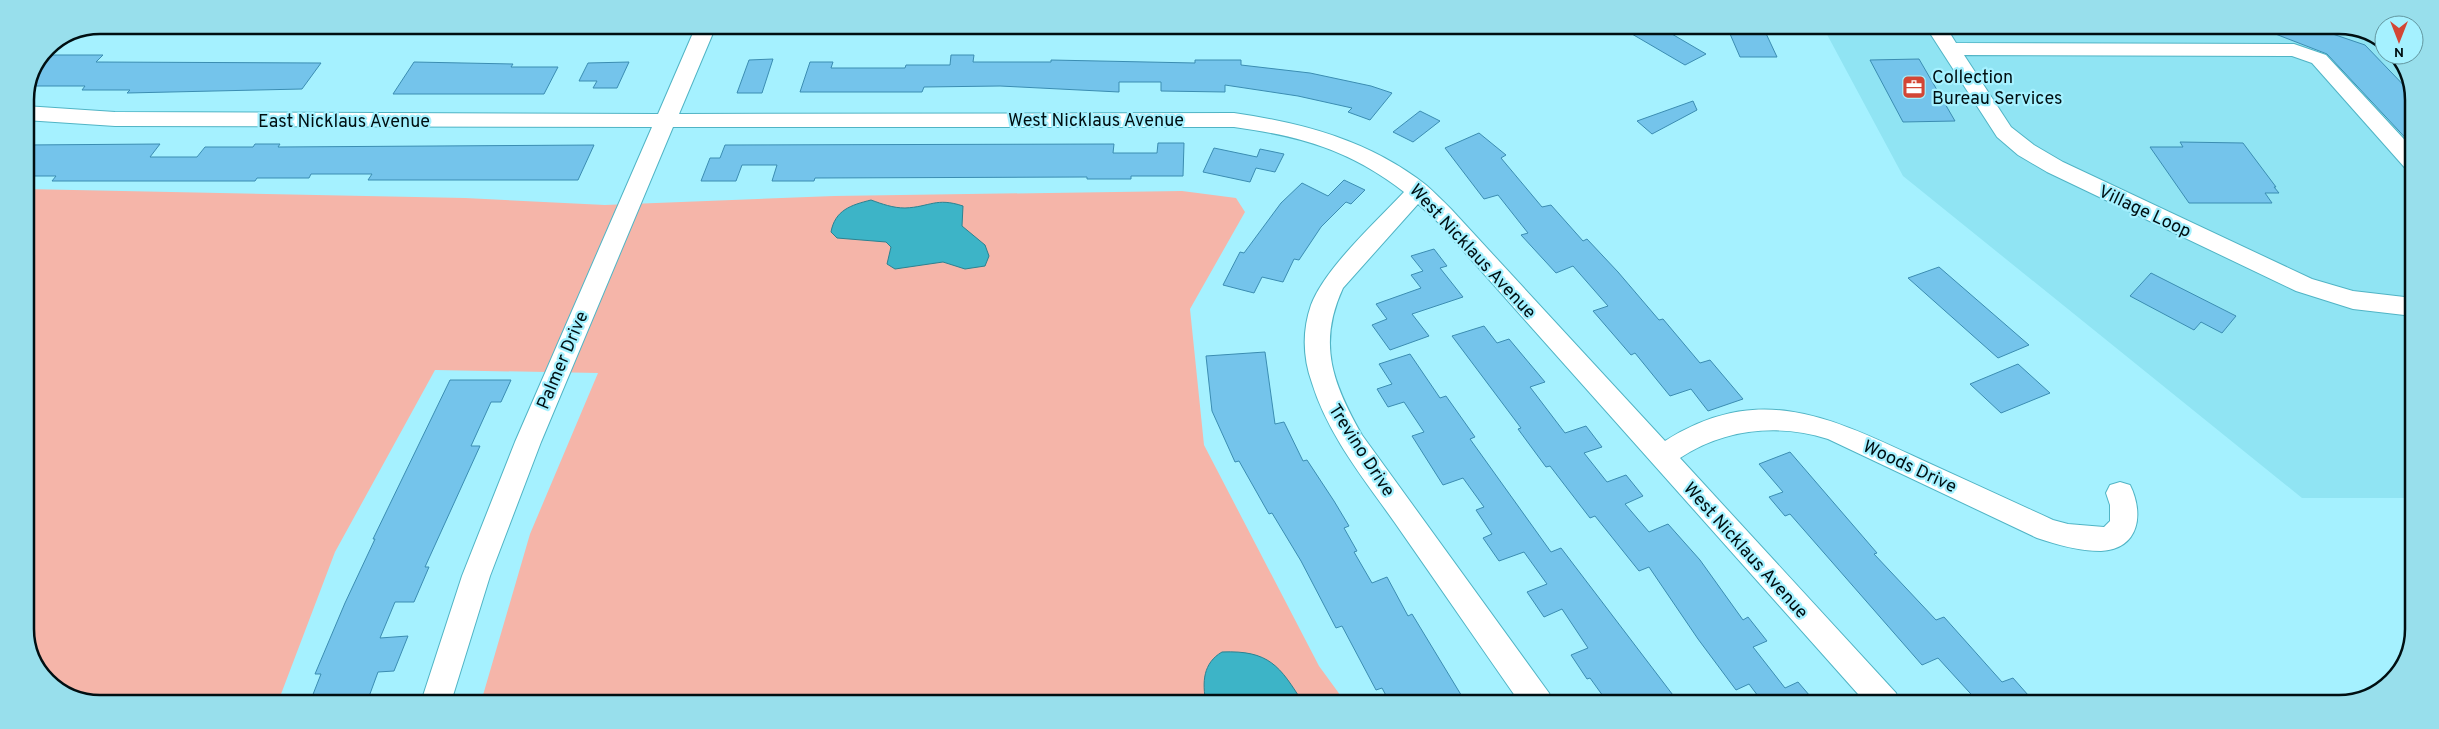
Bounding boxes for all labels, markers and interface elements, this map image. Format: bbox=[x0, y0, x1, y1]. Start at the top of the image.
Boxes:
north arrow bbox=[2374, 15, 2424, 65]
text: N bbox=[2394, 43, 2404, 60]
place label: Collection Bureau Services bbox=[1932, 67, 2062, 111]
office icon: Collection Bureau Services bbox=[1901, 74, 1927, 100]
street label: West Nicklaus Avenue bbox=[1008, 110, 1184, 133]
street label: East Nicklaus Avenue bbox=[258, 111, 430, 134]
street label: West Nicklaus Avenue bbox=[1404, 180, 1540, 324]
street label: Village Loop bbox=[2094, 181, 2195, 244]
street label: Palmer Drive bbox=[532, 308, 594, 413]
street label: Trevino Drive bbox=[1322, 400, 1399, 501]
street label: Woods Drive bbox=[1859, 436, 1960, 499]
street label: West Nicklaus Avenue bbox=[1677, 478, 1812, 624]

